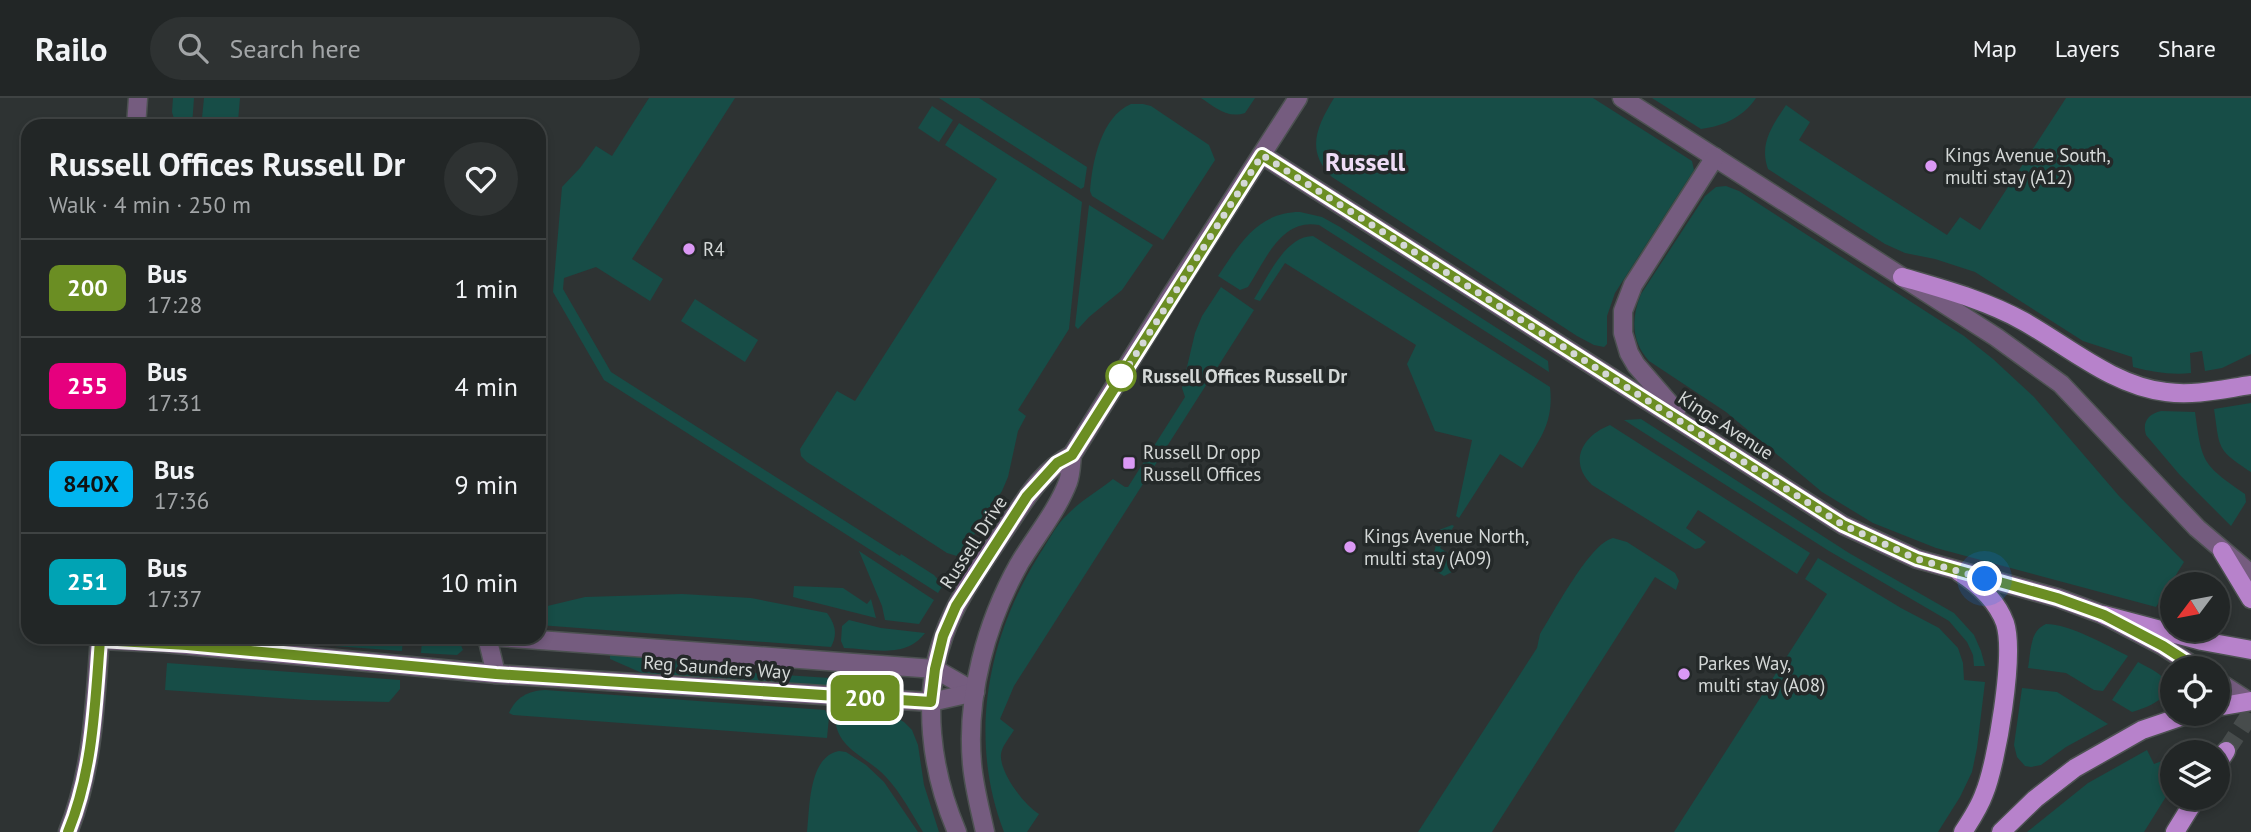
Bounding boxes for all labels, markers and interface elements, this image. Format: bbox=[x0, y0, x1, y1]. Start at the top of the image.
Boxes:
search box bbox=[150, 17, 640, 80]
text: Railo bbox=[35, 27, 108, 70]
icon: search bbox=[174, 29, 212, 67]
text: Search here bbox=[230, 32, 361, 65]
text: Map bbox=[1973, 33, 2017, 64]
text: Layers bbox=[2055, 33, 2120, 64]
text: Share bbox=[2158, 33, 2216, 64]
text: Russell Offices Russell Dr bbox=[49, 142, 405, 185]
button: heart bbox=[444, 142, 518, 216]
place label: Kings Avenue South, multi stay (A12) bbox=[1945, 143, 2111, 189]
district label: Russell bbox=[1325, 145, 1405, 178]
marker: Kings Avenue South, multi stay (A12) bbox=[1923, 158, 1939, 174]
text: Walk · 4 min · 250 m bbox=[49, 190, 251, 219]
place label: R4 bbox=[703, 237, 725, 261]
marker: R4 bbox=[681, 241, 697, 257]
text: Bus bbox=[147, 257, 187, 290]
text: 200 bbox=[67, 272, 108, 303]
text: 1 min bbox=[455, 272, 518, 305]
text: 17:28 bbox=[147, 290, 202, 319]
text: Bus bbox=[147, 355, 187, 388]
marker: Russell Offices Russell Dr bbox=[1106, 361, 1136, 391]
place label: Russell Offices Russell Dr bbox=[1142, 364, 1347, 388]
text: 255 bbox=[67, 370, 108, 401]
text: 4 min bbox=[455, 370, 518, 403]
street label: Kings Avenue bbox=[1674, 385, 1778, 465]
text: 17:31 bbox=[147, 388, 202, 417]
place label: Russell Dr opp Russell Offices bbox=[1143, 440, 1261, 486]
text: Bus bbox=[154, 453, 194, 486]
marker: Russell Dr opp Russell Offices bbox=[1121, 455, 1137, 471]
text: 840X bbox=[63, 468, 119, 499]
text: 9 min bbox=[455, 468, 518, 501]
text: 17:36 bbox=[154, 486, 209, 515]
street label: Russell Drive bbox=[934, 491, 1012, 593]
place label: Kings Avenue North, multi stay (A09) bbox=[1364, 524, 1529, 570]
marker: Kings Avenue North, multi stay (A09) bbox=[1342, 539, 1358, 555]
text: Bus bbox=[147, 551, 187, 584]
your location bbox=[1967, 561, 2002, 596]
text: 251 bbox=[67, 566, 108, 597]
text: 10 min bbox=[440, 566, 518, 599]
north arrow bbox=[2160, 572, 2230, 642]
map controls bbox=[2160, 572, 2230, 810]
text: 17:37 bbox=[147, 584, 202, 613]
street label: Reg Saunders Way bbox=[643, 650, 792, 684]
place label: Parkes Way, multi stay (A08) bbox=[1698, 651, 1825, 697]
button: locate bbox=[2160, 656, 2230, 726]
marker: Parkes Way, multi stay (A08) bbox=[1676, 666, 1692, 682]
line badge: 200 bbox=[825, 675, 905, 721]
text: 200 bbox=[845, 682, 885, 713]
button: layers bbox=[2160, 740, 2230, 810]

